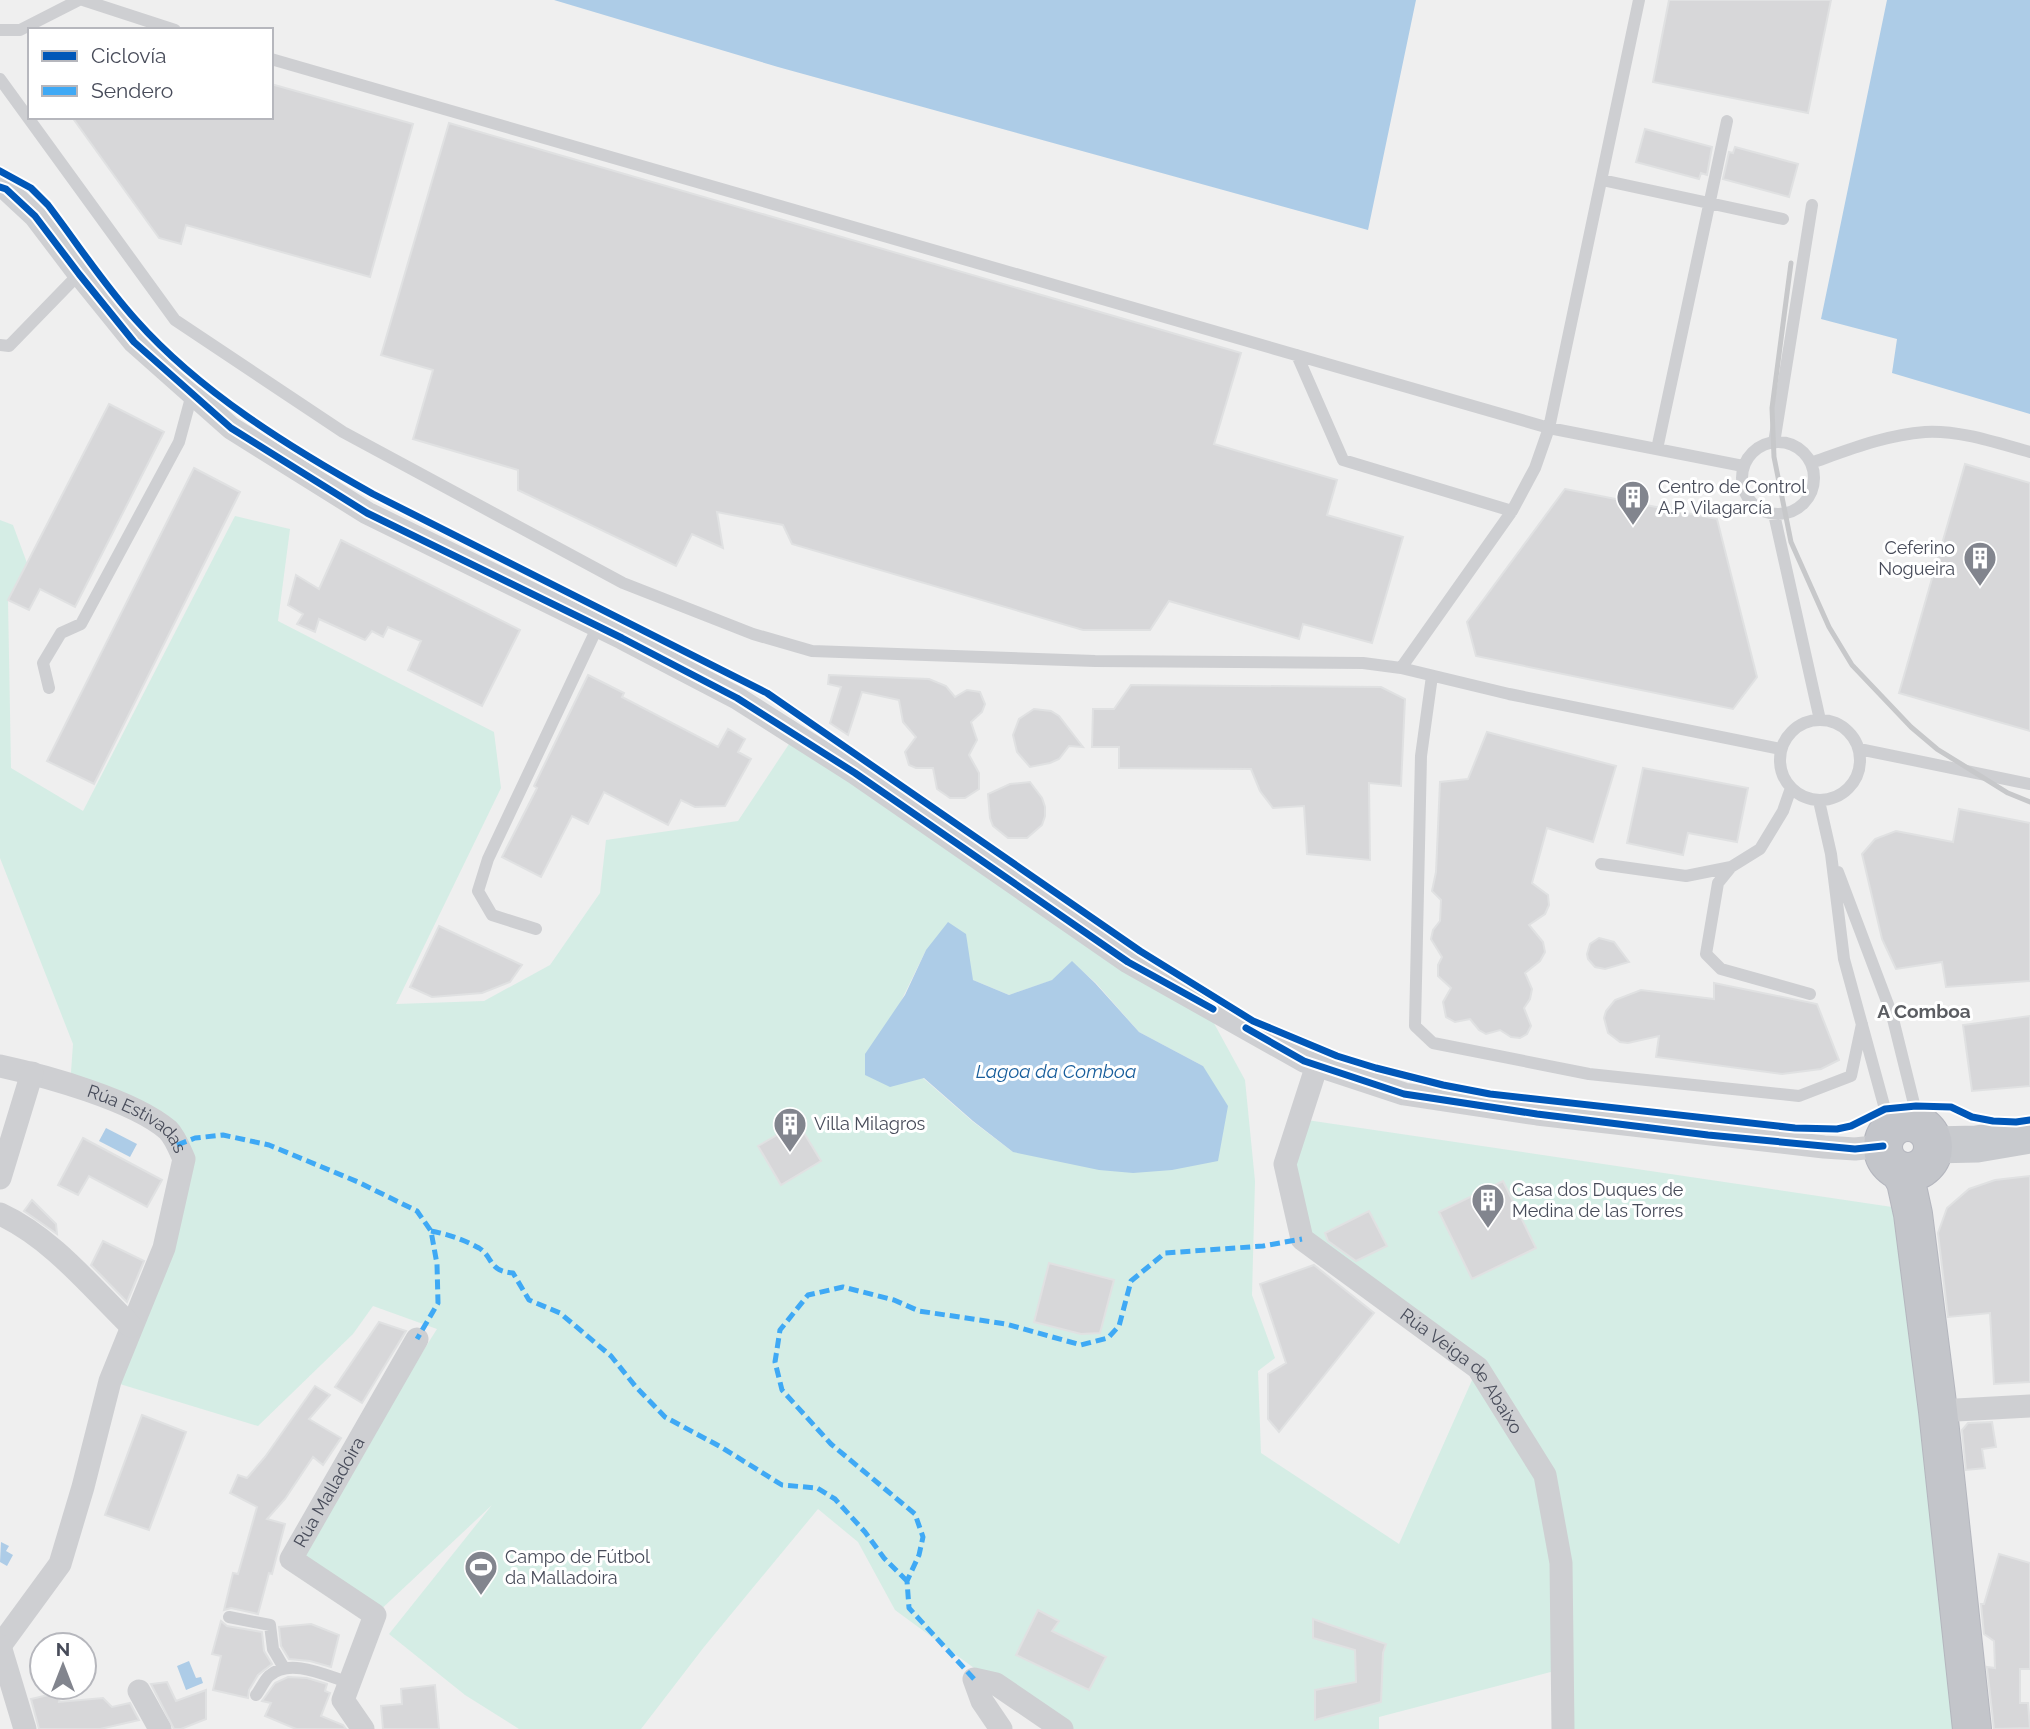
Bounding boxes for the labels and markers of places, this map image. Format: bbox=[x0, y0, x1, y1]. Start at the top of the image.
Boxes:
place label: Centro de Control A.P. Vilagarcía bbox=[1658, 476, 1806, 518]
building icon: Centro de Control A.P. Vilagarcía bbox=[1614, 478, 1652, 527]
place label: Ceferino Nogueira bbox=[1878, 537, 1955, 579]
building icon: Ceferino Nogueira bbox=[1961, 539, 1999, 588]
building icon: Villa Milagros bbox=[771, 1105, 809, 1154]
place label: Villa Milagros bbox=[814, 1113, 926, 1134]
place label: Casa dos Duques de Medina de las Torres bbox=[1512, 1179, 1684, 1221]
building icon: Casa dos Duques de Medina de las Torres bbox=[1469, 1181, 1507, 1230]
place label: Campo de Fútbol da Malladoira bbox=[505, 1546, 650, 1588]
sports icon: Campo de Fútbol da Malladoira bbox=[462, 1548, 500, 1597]

